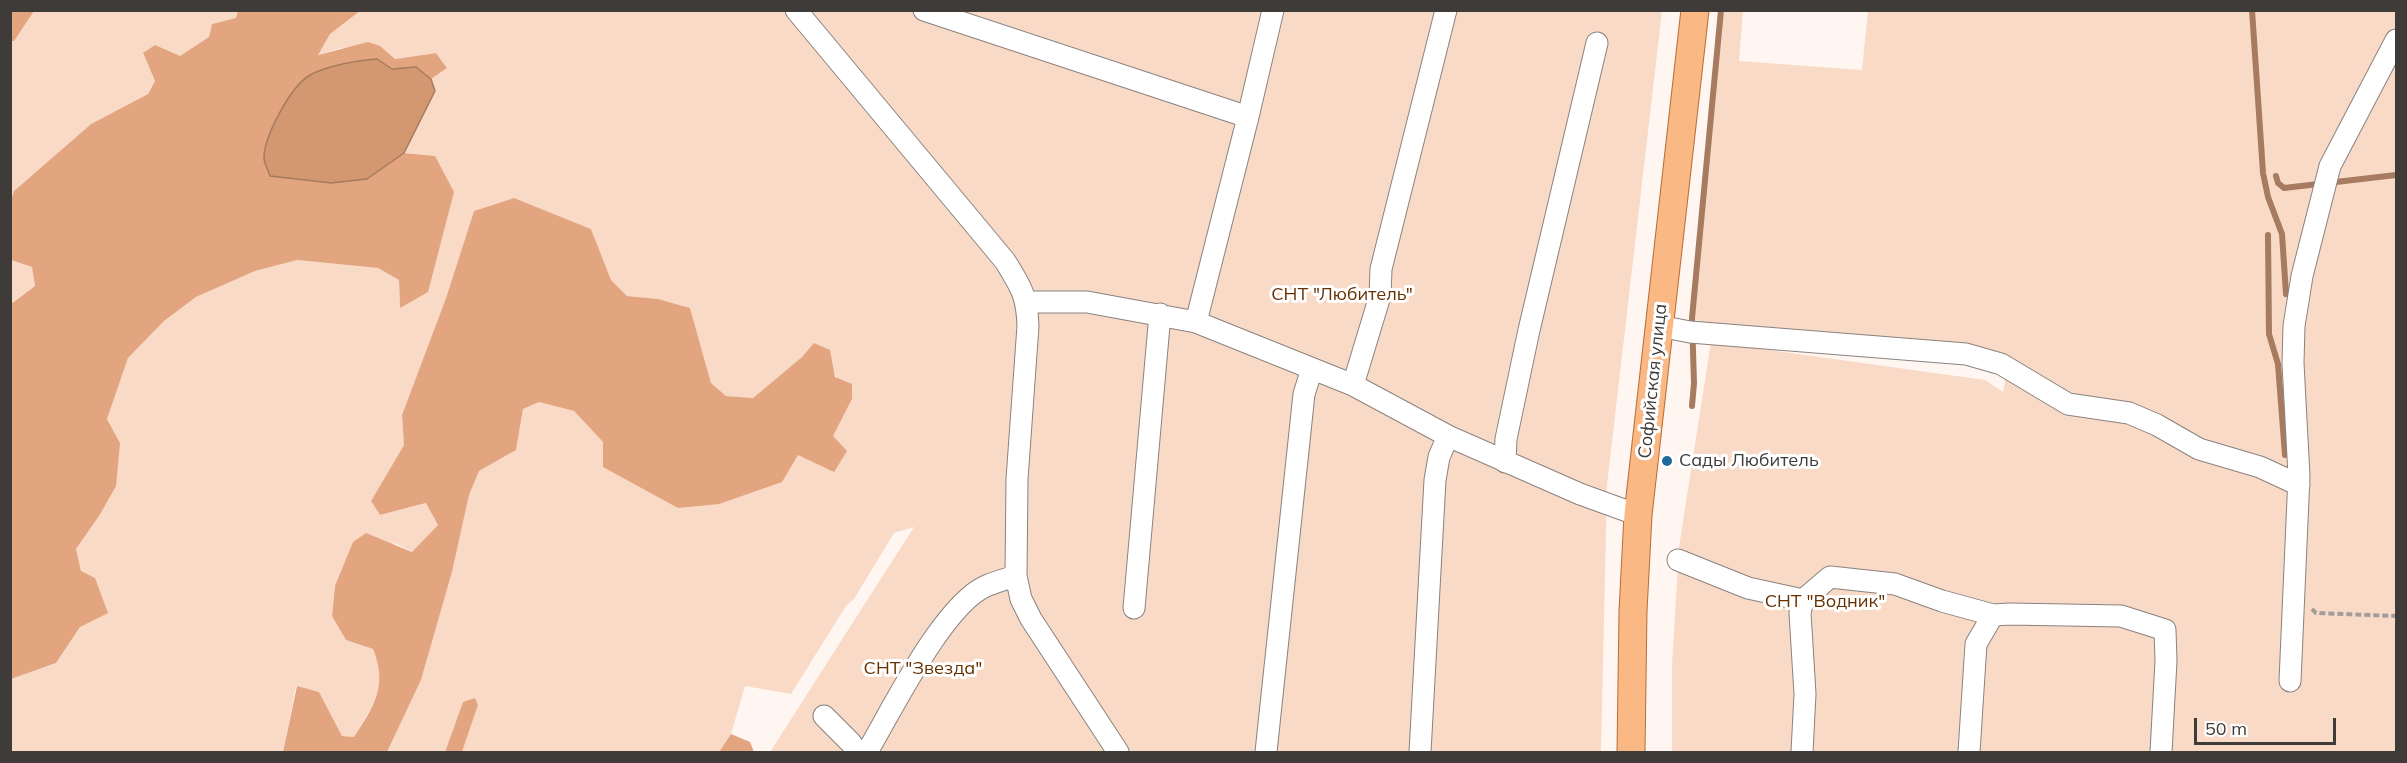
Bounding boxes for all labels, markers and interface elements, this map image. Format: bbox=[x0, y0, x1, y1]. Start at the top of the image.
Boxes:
park label: СНТ "Любитель" bbox=[1271, 284, 1413, 306]
street label: Софийская улица bbox=[1634, 303, 1672, 459]
place label: Сады Любитель bbox=[1679, 450, 1819, 472]
marker: Сады Любитель bbox=[1660, 454, 1674, 468]
park label: СНТ "Водник" bbox=[1765, 591, 1885, 613]
park label: СНТ "Звезда" bbox=[864, 658, 982, 680]
scale bar bbox=[2197, 706, 2340, 744]
text: 50 m bbox=[2205, 717, 2247, 740]

